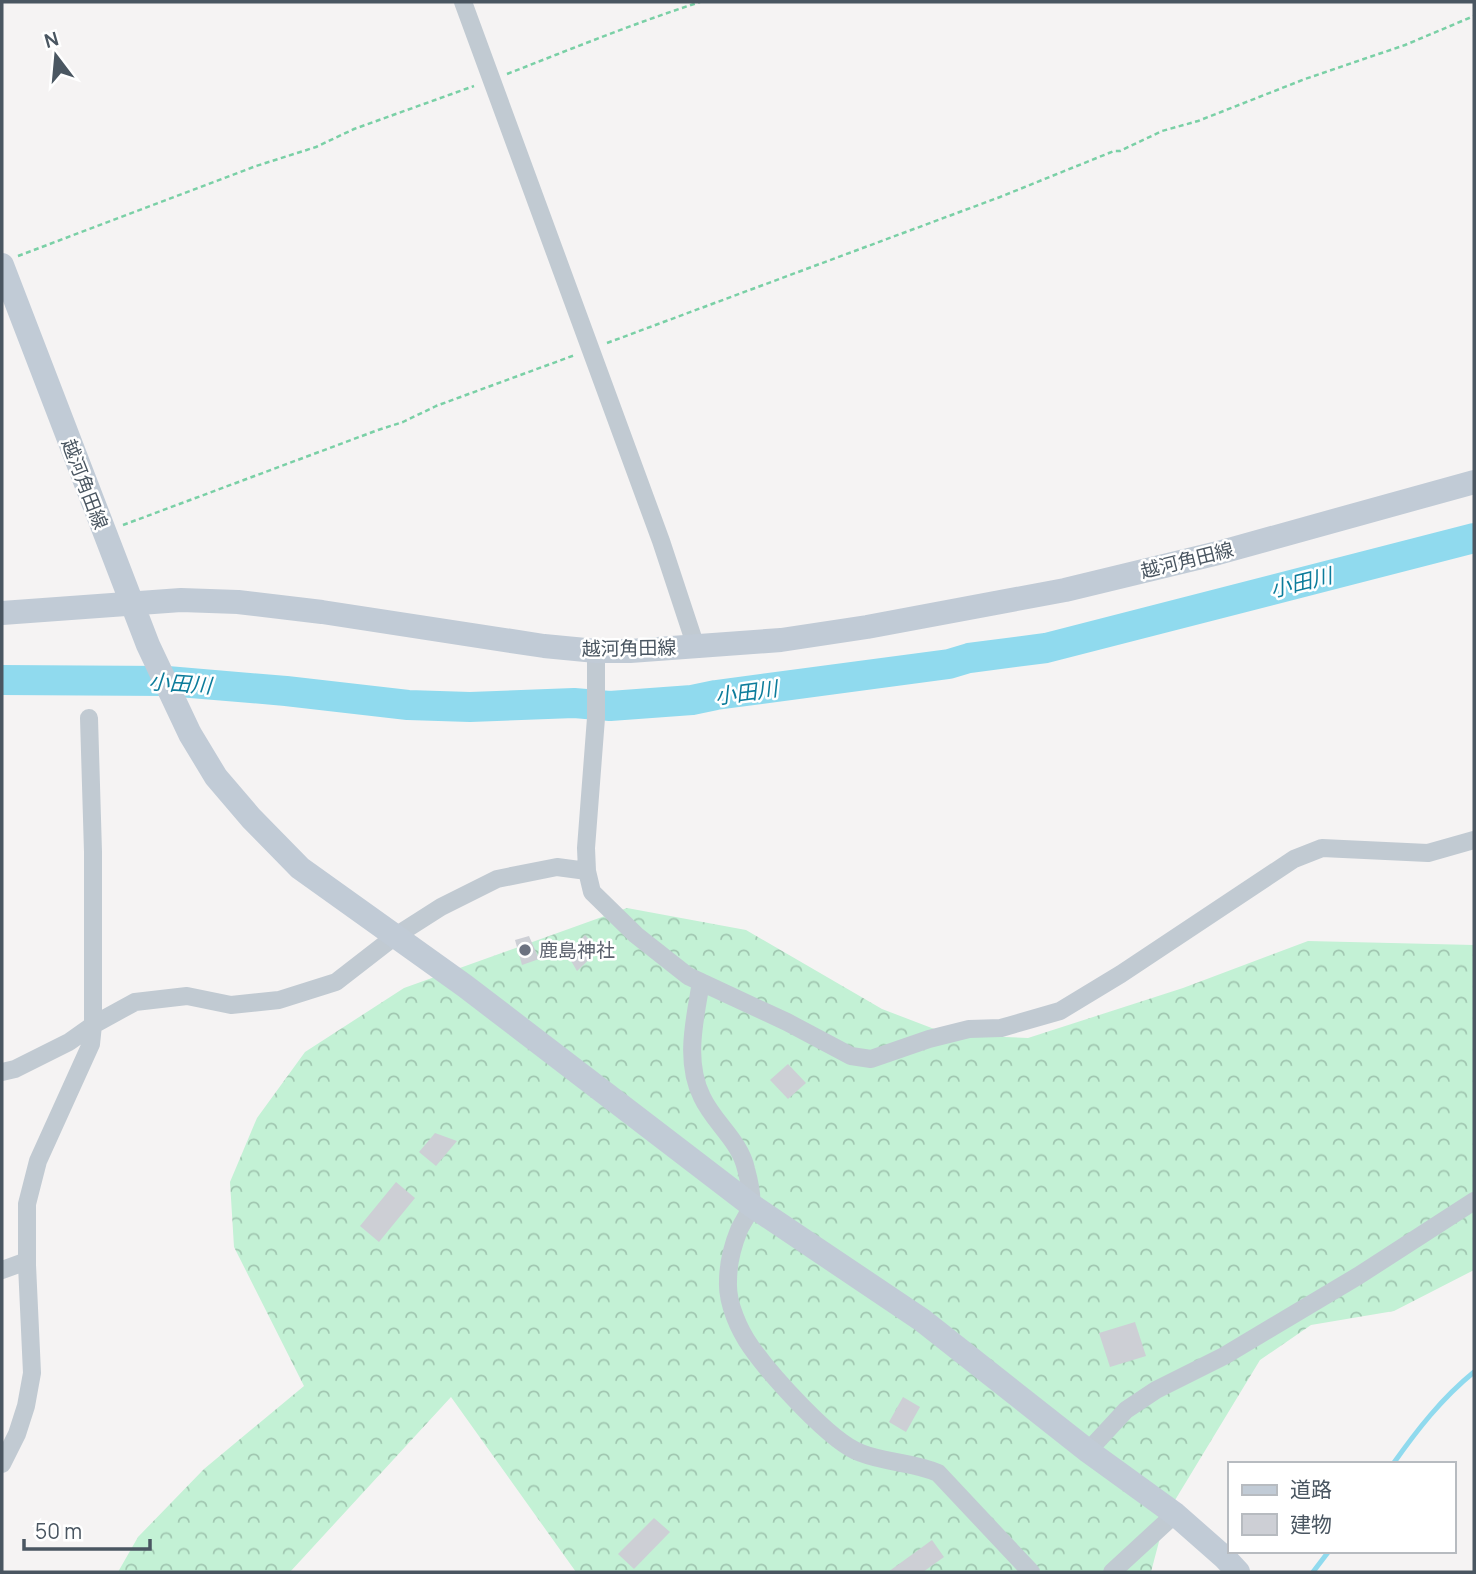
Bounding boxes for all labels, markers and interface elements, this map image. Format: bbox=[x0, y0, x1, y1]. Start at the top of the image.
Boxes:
north arrow bbox=[21, 21, 91, 91]
text: N bbox=[41, 25, 61, 54]
street label: 越河角田線 bbox=[56, 435, 114, 533]
street label: 越河角田線 bbox=[1138, 536, 1236, 584]
water label: 小田川 bbox=[1267, 560, 1337, 603]
street label: 越河角田線 bbox=[581, 634, 677, 662]
water label: 小田川 bbox=[148, 667, 214, 699]
water label: 小田川 bbox=[713, 673, 781, 710]
place label: 鹿島神社 bbox=[539, 937, 615, 963]
marker: 鹿島神社 bbox=[517, 942, 533, 958]
legend bbox=[1228, 1462, 1455, 1553]
text: 道路 bbox=[1290, 1475, 1332, 1503]
scale bar bbox=[24, 1508, 150, 1552]
text: 建物 bbox=[1290, 1510, 1332, 1538]
text: 50 m bbox=[35, 1517, 82, 1545]

